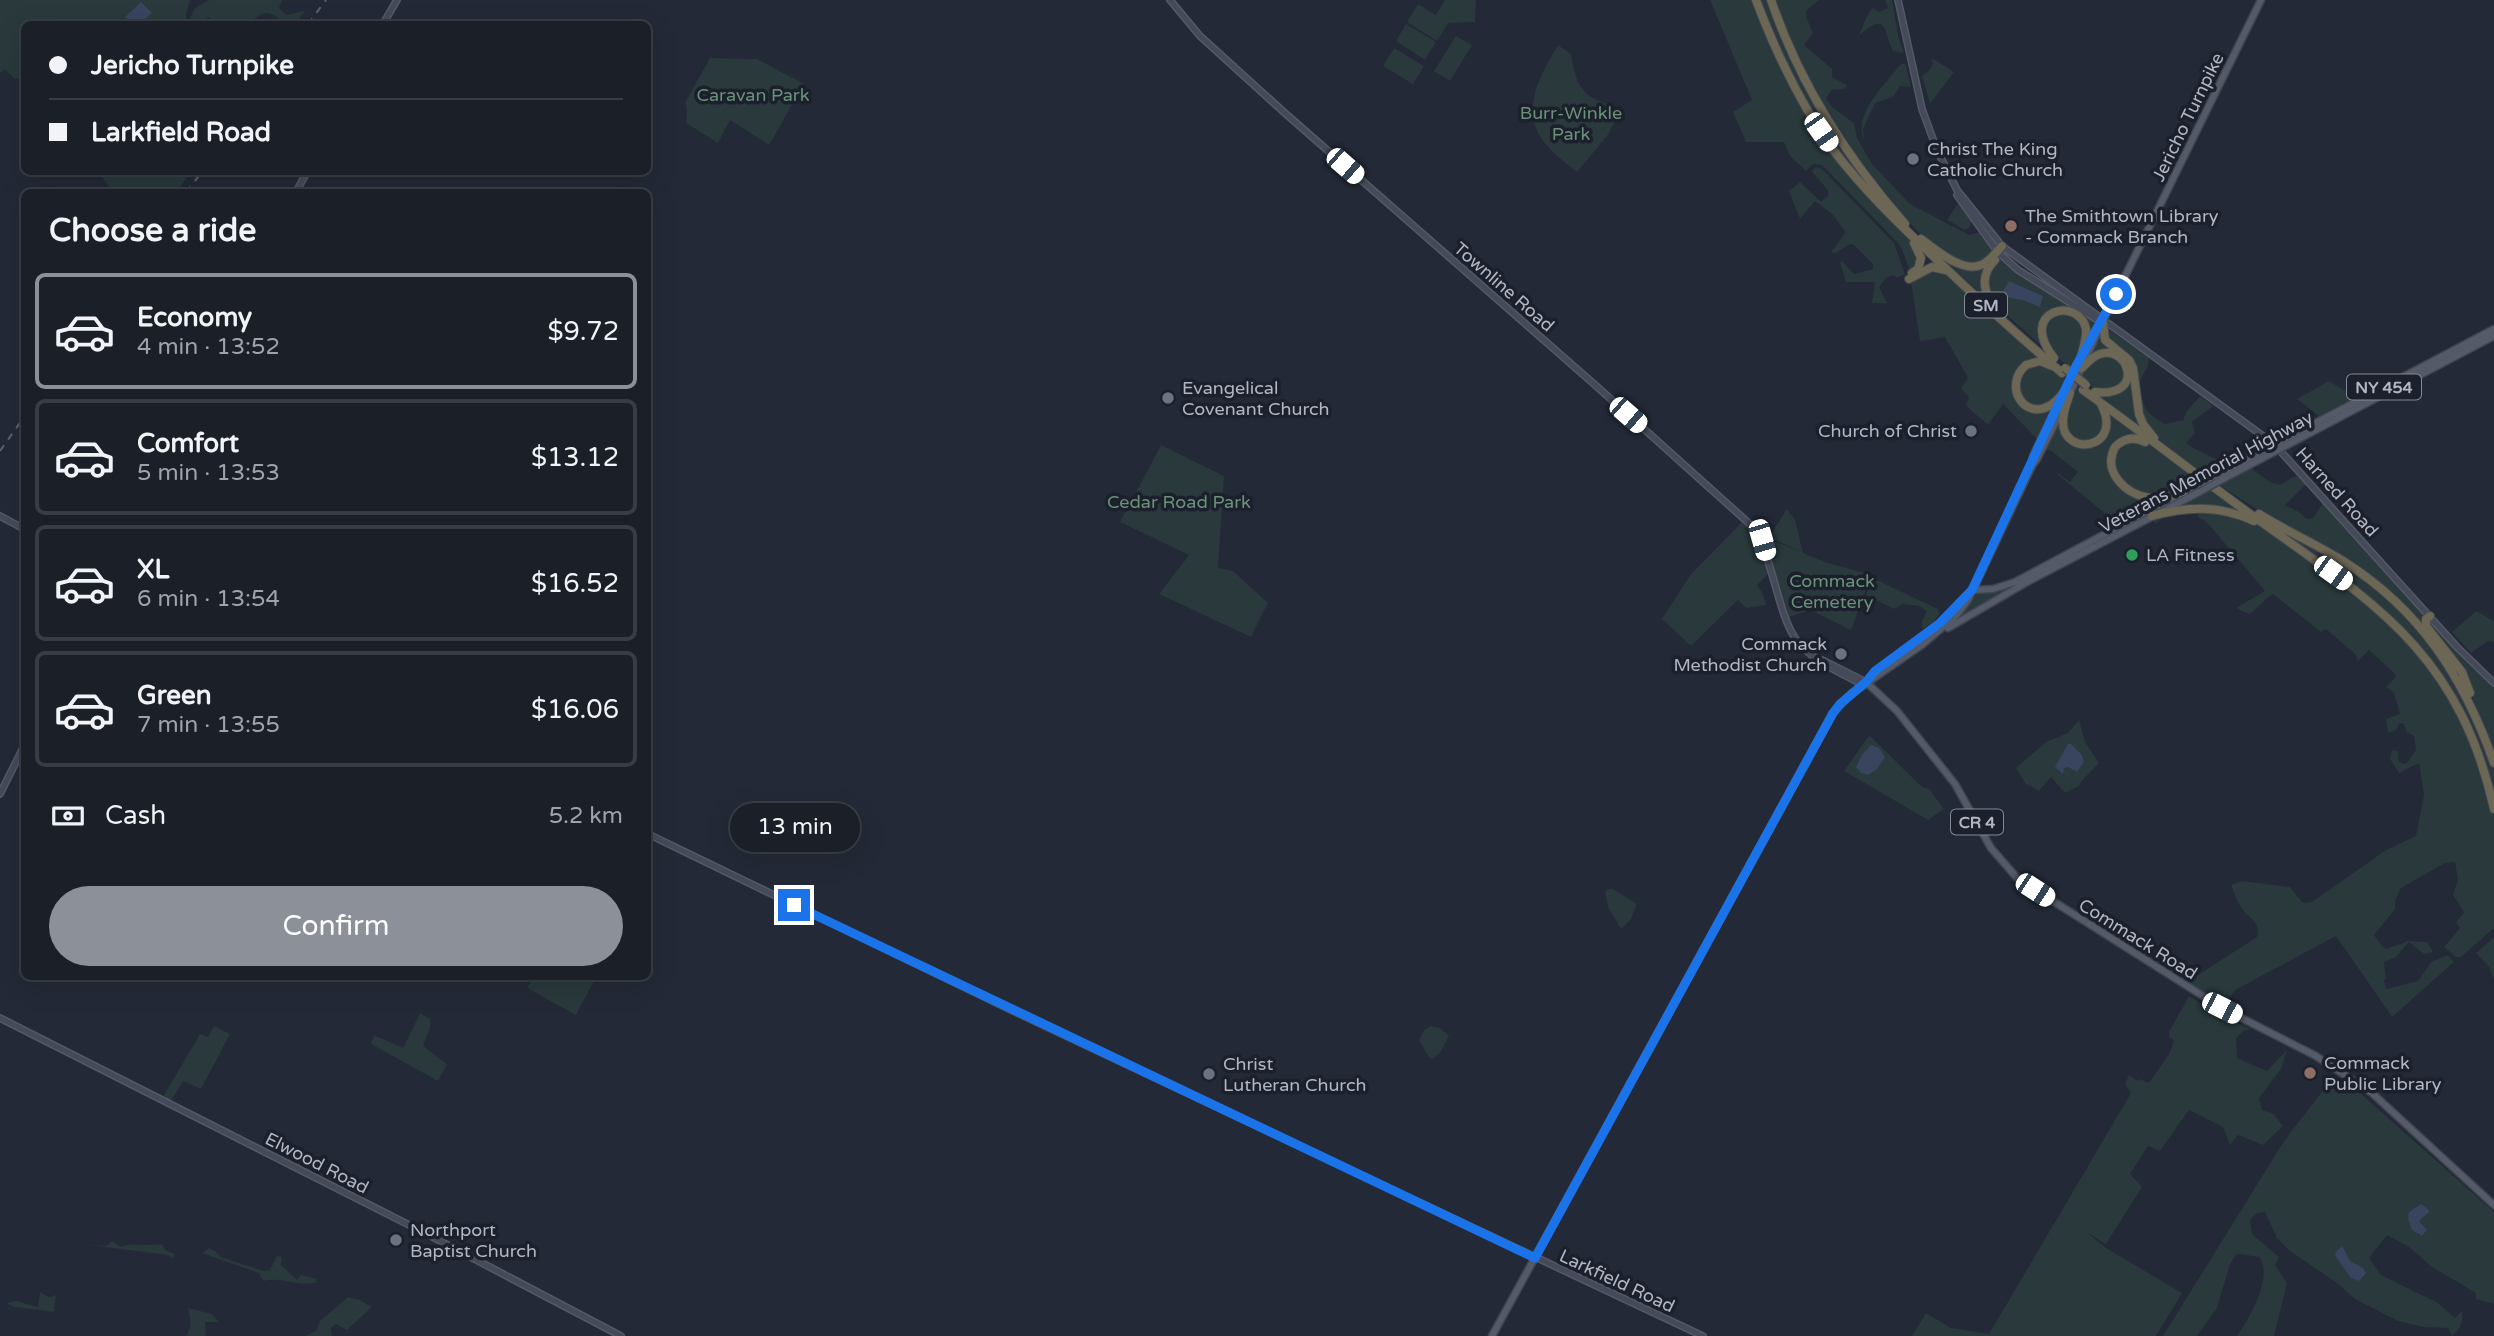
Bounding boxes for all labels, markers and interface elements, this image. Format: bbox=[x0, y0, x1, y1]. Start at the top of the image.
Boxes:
street label: Jericho Turnpike bbox=[2147, 49, 2229, 185]
text: Jericho Turnpike bbox=[91, 50, 294, 81]
park label: Caravan Park bbox=[696, 84, 810, 106]
park label: Burr-Winkle Park bbox=[1520, 102, 1622, 145]
car bbox=[1801, 109, 1842, 155]
text: Larkfield Road bbox=[91, 117, 271, 148]
place label: Christ The King Catholic Church bbox=[1927, 138, 2063, 181]
car bbox=[1323, 144, 1368, 188]
marker: Christ The King Catholic Church bbox=[1905, 151, 1921, 167]
place label: The Smithtown Library - Commack Branch bbox=[2025, 205, 2219, 248]
text: Choose a ride bbox=[49, 212, 256, 250]
marker: The Smithtown Library - Commack Branch bbox=[2003, 218, 2019, 234]
street label: Townline Road bbox=[1449, 237, 1559, 337]
route start bbox=[2100, 278, 2132, 310]
road number: SM bbox=[1965, 292, 2007, 318]
icon: car bbox=[53, 300, 116, 363]
text: Economy bbox=[137, 302, 252, 333]
text: $9.72 bbox=[547, 316, 619, 347]
text: 4 min · 13:52 bbox=[137, 333, 280, 361]
road number: NY 454 bbox=[2347, 374, 2421, 400]
place label: Evangelical Covenant Church bbox=[1182, 377, 1330, 420]
marker: Evangelical Covenant Church bbox=[1160, 390, 1176, 406]
car bbox=[1606, 393, 1651, 437]
street label: Veterans Memorial Highway bbox=[2095, 406, 2317, 538]
place label: Church of Christ bbox=[1818, 420, 1957, 442]
marker: Church of Christ bbox=[1963, 423, 1979, 439]
icon: car bbox=[53, 426, 116, 489]
text: Comfort bbox=[137, 428, 239, 459]
text: $13.12 bbox=[531, 442, 619, 473]
street label: Harned Road bbox=[2291, 443, 2383, 541]
text: 5 min · 13:53 bbox=[137, 459, 280, 487]
park label: Cedar Road Park bbox=[1107, 491, 1251, 513]
car bbox=[1747, 517, 1778, 563]
place label: LA Fitness bbox=[2146, 544, 2235, 566]
marker: LA Fitness bbox=[2124, 547, 2140, 563]
icon: car bbox=[53, 552, 116, 615]
car bbox=[2310, 552, 2357, 594]
text: XL bbox=[137, 554, 169, 585]
text: $16.52 bbox=[531, 568, 619, 599]
park label: Commack Cemetery bbox=[1789, 570, 1875, 613]
text: 6 min · 13:54 bbox=[137, 585, 280, 613]
place label: Commack Methodist Church bbox=[1673, 633, 1827, 676]
marker: Commack Methodist Church bbox=[1833, 646, 1849, 662]
icon: car bbox=[53, 678, 116, 741]
text: Green bbox=[137, 680, 212, 711]
text: $16.06 bbox=[531, 694, 619, 725]
text: 7 min · 13:55 bbox=[137, 711, 280, 739]
icon: cash bbox=[49, 797, 87, 835]
text: Cash bbox=[105, 800, 166, 831]
text: 5.2 km bbox=[549, 802, 623, 830]
callout: 13 min bbox=[729, 804, 859, 852]
road number: CR 4 bbox=[1951, 810, 2003, 834]
text: 13 min bbox=[757, 813, 833, 841]
car bbox=[2012, 870, 2059, 910]
button: Confirm bbox=[49, 886, 623, 966]
route end bbox=[778, 889, 810, 921]
street label: Commack Road bbox=[2075, 894, 2201, 984]
car bbox=[2199, 989, 2246, 1027]
place label: Commack Public Library bbox=[2324, 1052, 2442, 1095]
place label: Christ Lutheran Church bbox=[1223, 1053, 1367, 1096]
marker: Commack Public Library bbox=[2302, 1065, 2318, 1081]
marker: Christ Lutheran Church bbox=[1201, 1066, 1217, 1082]
street label: Elwood Road bbox=[262, 1127, 372, 1199]
place label: Northport Baptist Church bbox=[410, 1219, 537, 1262]
marker: Northport Baptist Church bbox=[388, 1232, 404, 1248]
street label: Larkfield Road bbox=[1556, 1245, 1678, 1317]

